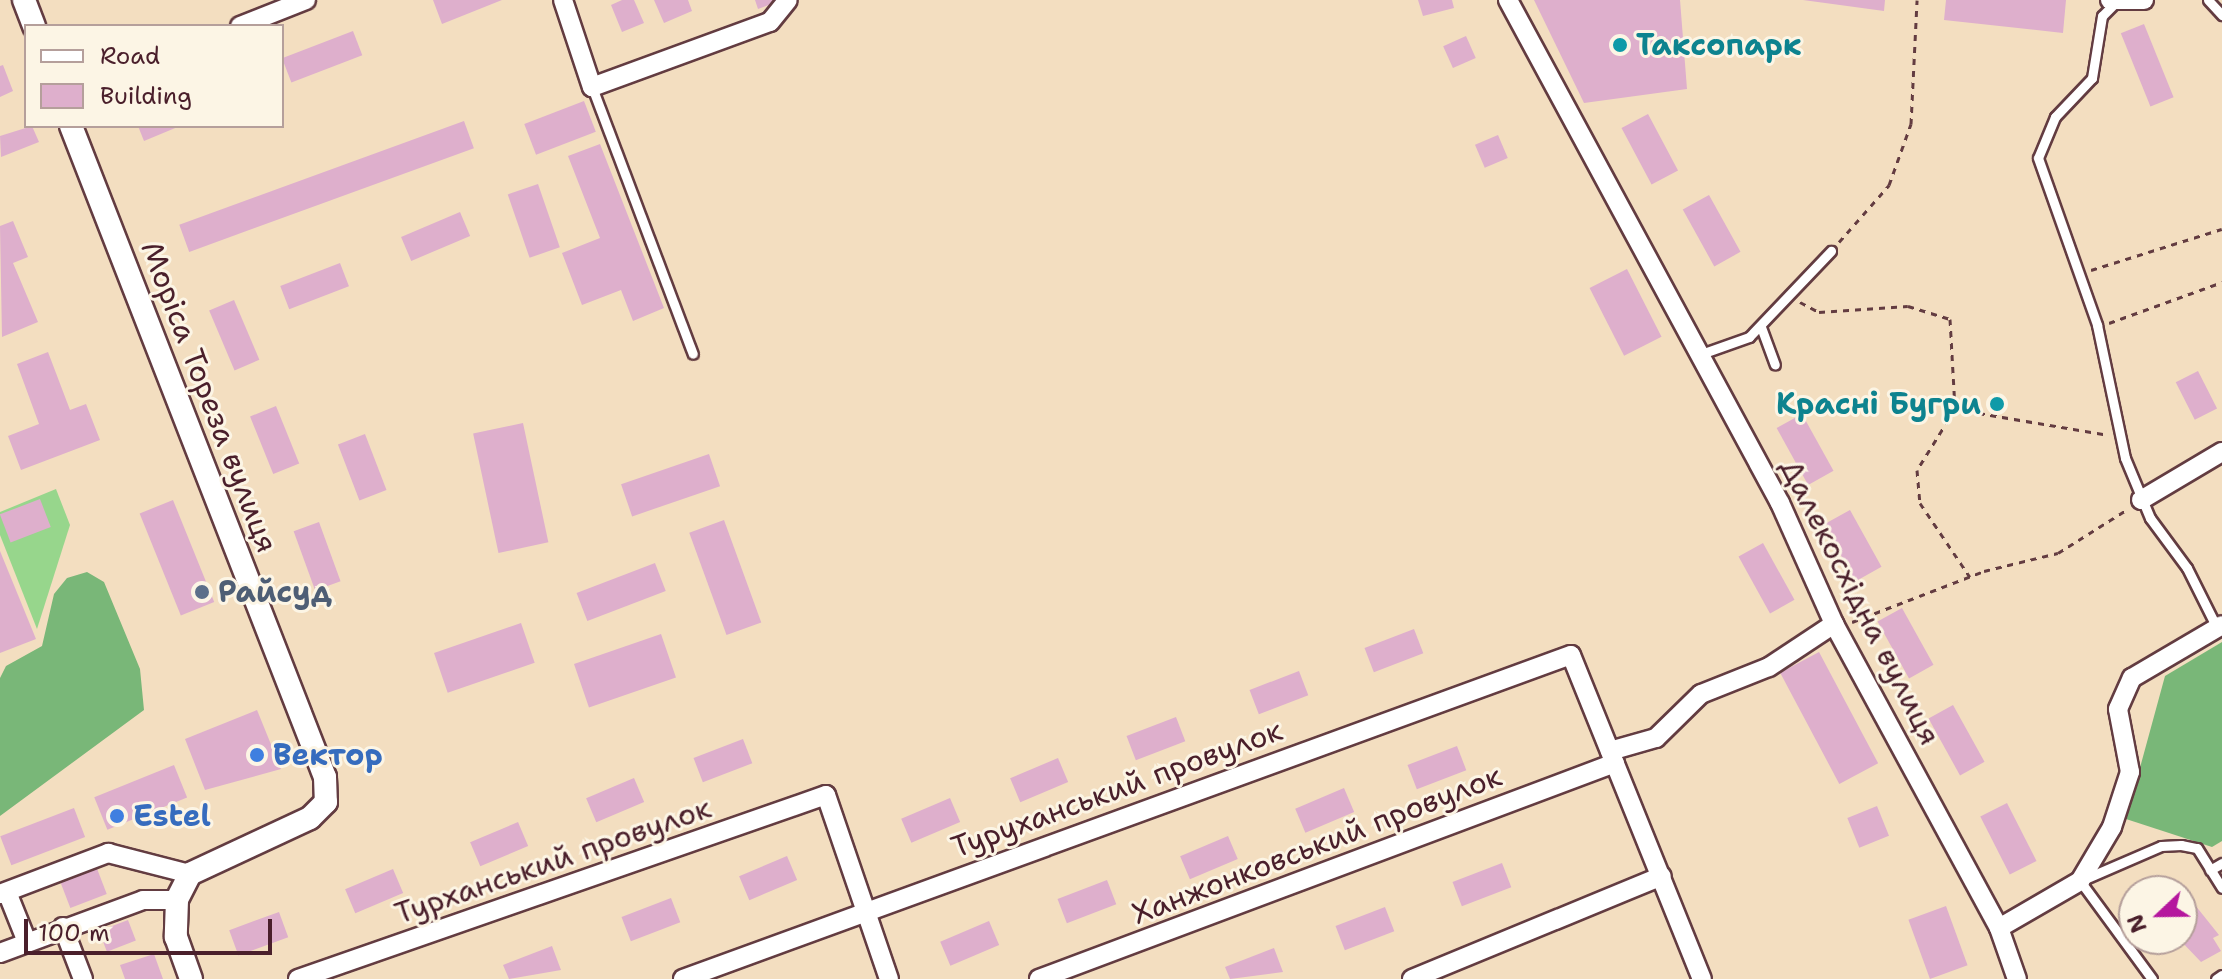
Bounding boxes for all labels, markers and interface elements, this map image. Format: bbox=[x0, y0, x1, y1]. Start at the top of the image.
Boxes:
legend bbox=[24, 24, 284, 128]
place label: Таксопарк bbox=[1636, 27, 1802, 63]
marker: Таксопарк bbox=[1611, 36, 1629, 54]
text: Road bbox=[100, 40, 160, 72]
text: Building bbox=[100, 80, 192, 112]
street label: Моріса Тореза вулиця bbox=[133, 236, 285, 558]
place label: Красні Бугри bbox=[1776, 386, 1981, 422]
marker: Красні Бугри bbox=[1988, 395, 2006, 413]
street label: Далекосхідна вулиця bbox=[1772, 453, 1948, 751]
place label: Райсуд bbox=[218, 574, 332, 610]
marker: Райсуд bbox=[193, 583, 211, 601]
street label: Туруханський провулок bbox=[947, 712, 1287, 866]
place label: Вектор bbox=[273, 737, 383, 773]
marker: Вектор bbox=[248, 746, 266, 764]
street label: Ханжонковський провулок bbox=[1127, 758, 1507, 932]
street label: Турханський провулок bbox=[390, 790, 716, 932]
place label: Estel bbox=[133, 798, 211, 834]
marker: Estel bbox=[108, 807, 126, 825]
north arrow bbox=[2118, 875, 2198, 955]
scale bar bbox=[28, 903, 276, 953]
text: N bbox=[2120, 910, 2154, 937]
text: 100 m bbox=[38, 917, 110, 949]

